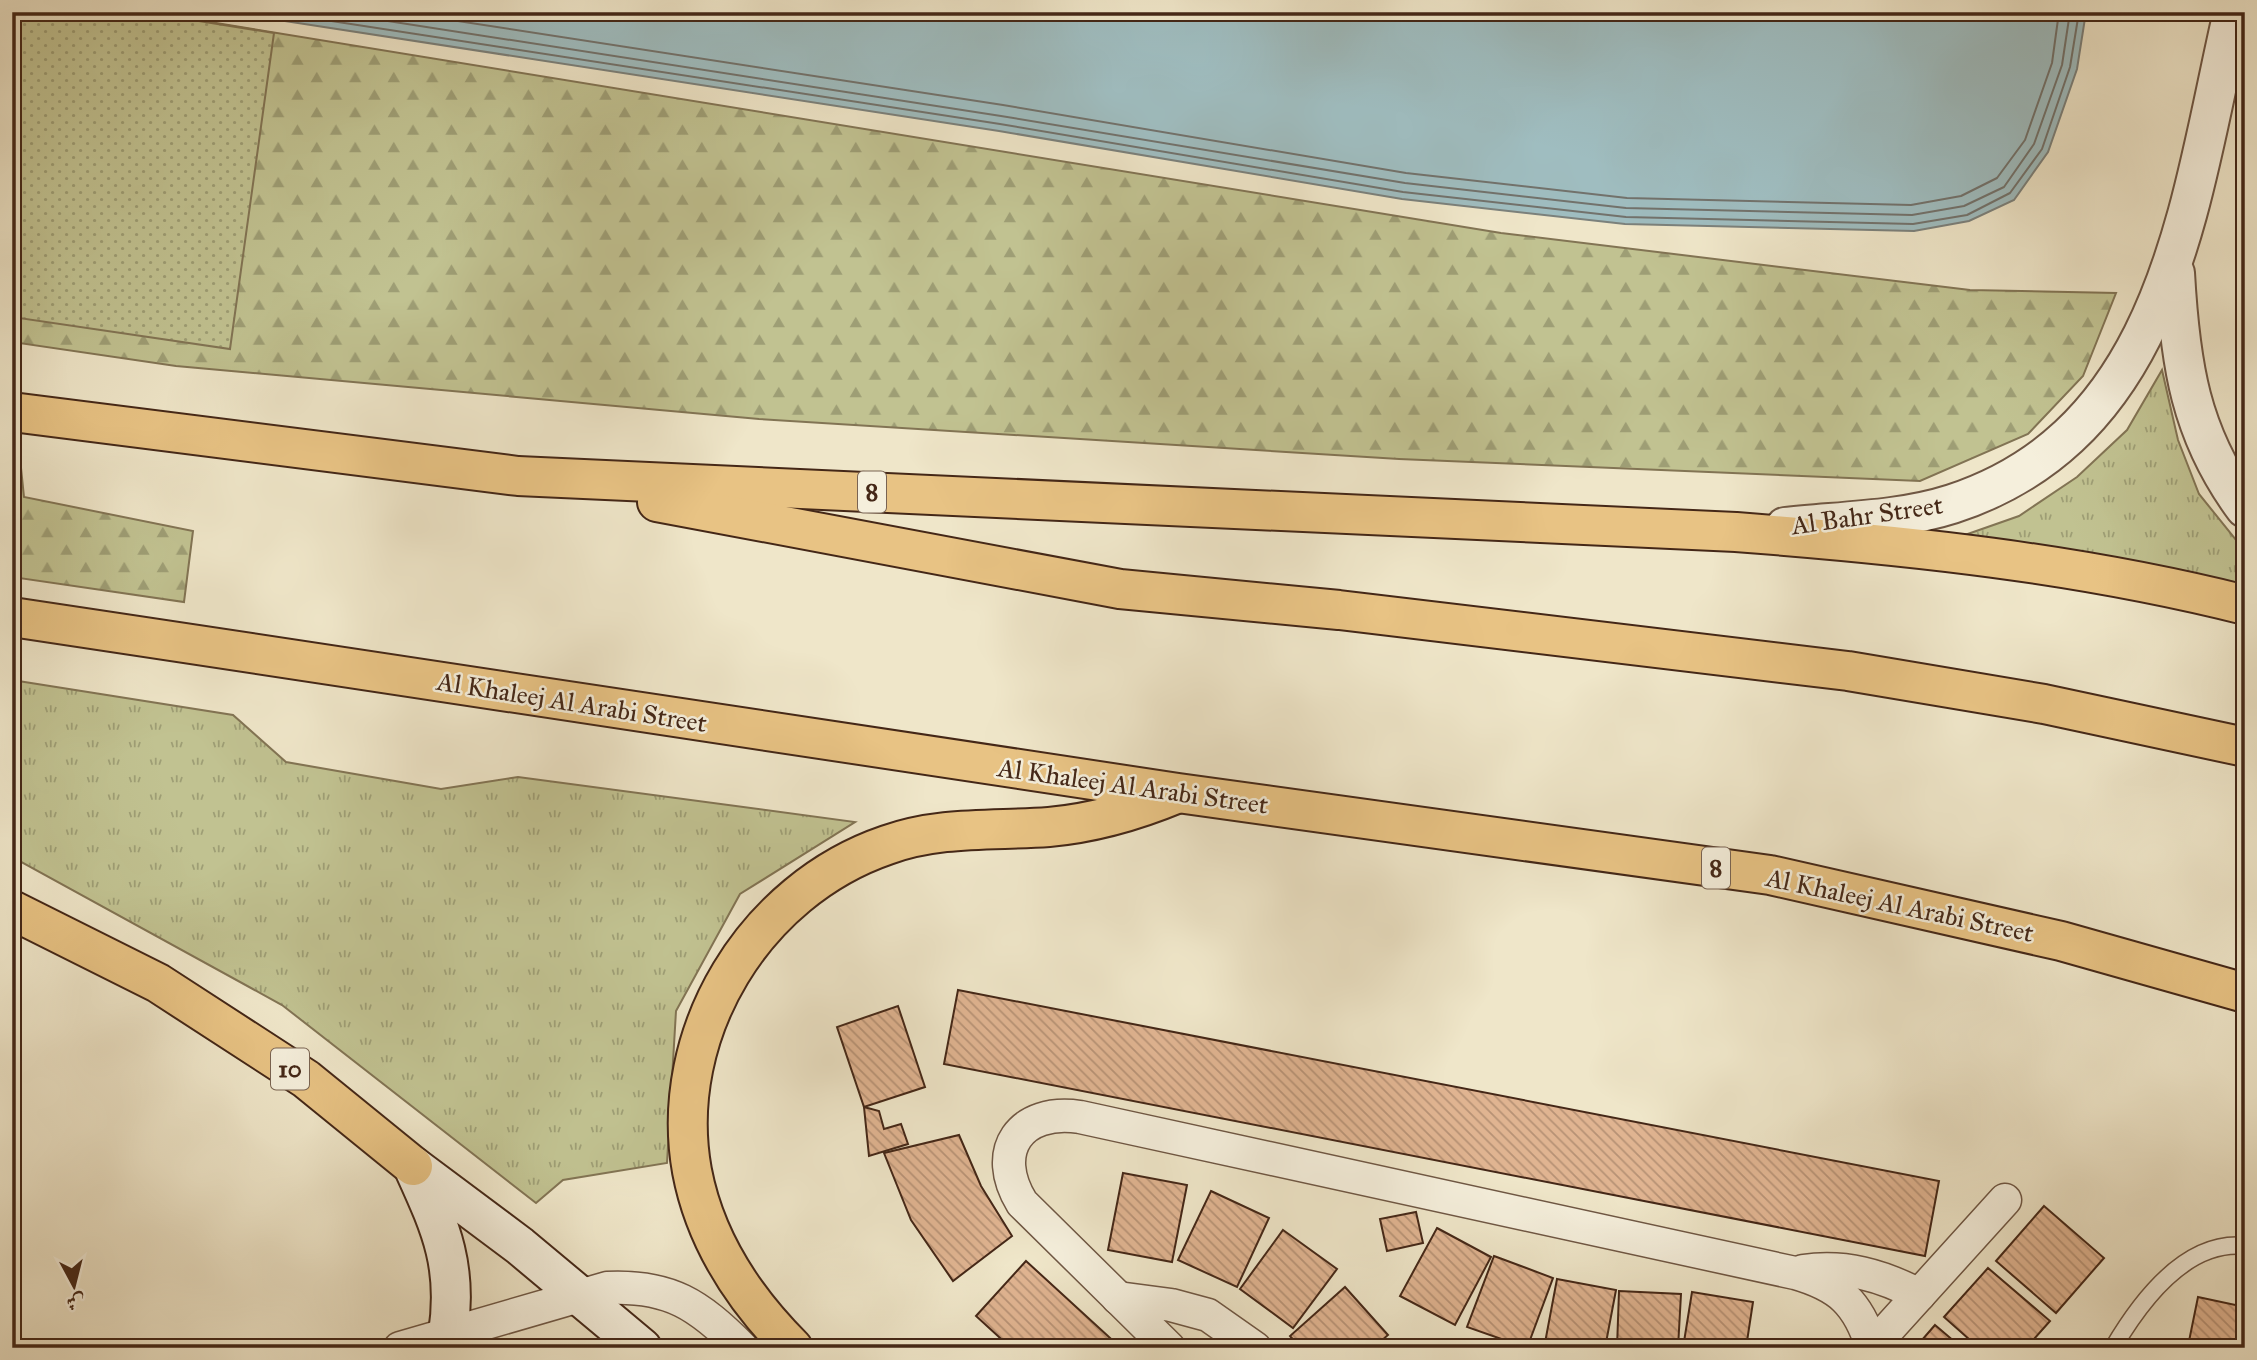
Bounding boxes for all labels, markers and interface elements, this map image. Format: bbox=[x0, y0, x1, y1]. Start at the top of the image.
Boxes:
road number: 8 bbox=[858, 472, 886, 512]
street label: Al Bahr Street bbox=[1788, 489, 1945, 542]
street label: Al Khaleej Al Arabi Street bbox=[434, 665, 709, 739]
street label: Al Khaleej Al Arabi Street bbox=[995, 751, 1270, 821]
road number: 8 bbox=[1702, 848, 1730, 888]
street label: Al Khaleej Al Arabi Street bbox=[1762, 861, 2037, 949]
road number: 10 bbox=[271, 1049, 309, 1090]
north arrow bbox=[38, 1252, 108, 1322]
text: ش bbox=[65, 1290, 87, 1315]

